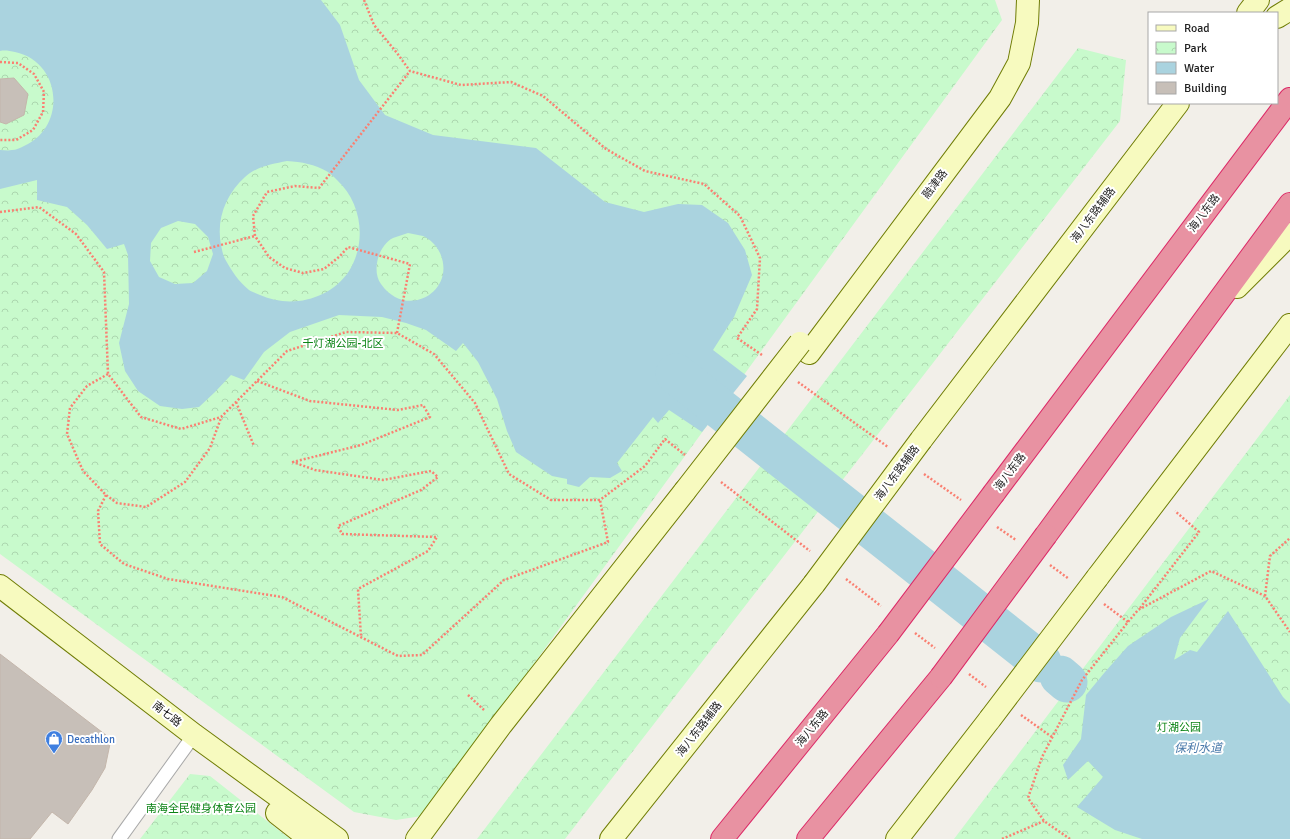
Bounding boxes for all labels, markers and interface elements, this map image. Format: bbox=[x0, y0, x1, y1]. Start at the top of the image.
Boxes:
legend bbox=[1148, 12, 1278, 104]
text: Road bbox=[1184, 21, 1210, 36]
text: Park bbox=[1184, 41, 1207, 56]
text: Water bbox=[1184, 61, 1215, 76]
text: Building bbox=[1184, 81, 1227, 96]
street label: 融津路 bbox=[920, 167, 950, 201]
street label: 海八东路辅路 bbox=[1068, 185, 1118, 245]
street label: 海八东路 bbox=[1186, 192, 1222, 234]
park label: 千灯湖公园-北区 bbox=[303, 337, 383, 350]
street label: 海八东路辅路 bbox=[872, 443, 922, 503]
street label: 海八东路 bbox=[992, 451, 1028, 493]
street label: 南七路 bbox=[150, 699, 184, 729]
street label: 海八东路辅路 bbox=[674, 699, 724, 759]
street label: 海八东路 bbox=[793, 707, 831, 749]
park label: 灯湖公园 bbox=[1157, 721, 1201, 734]
shop icon: Decathlon bbox=[44, 729, 64, 754]
place label: Decathlon bbox=[67, 733, 115, 746]
water label: 保利水道 bbox=[1174, 741, 1224, 756]
park label: 南海全民健身体育公园 bbox=[146, 802, 256, 815]

